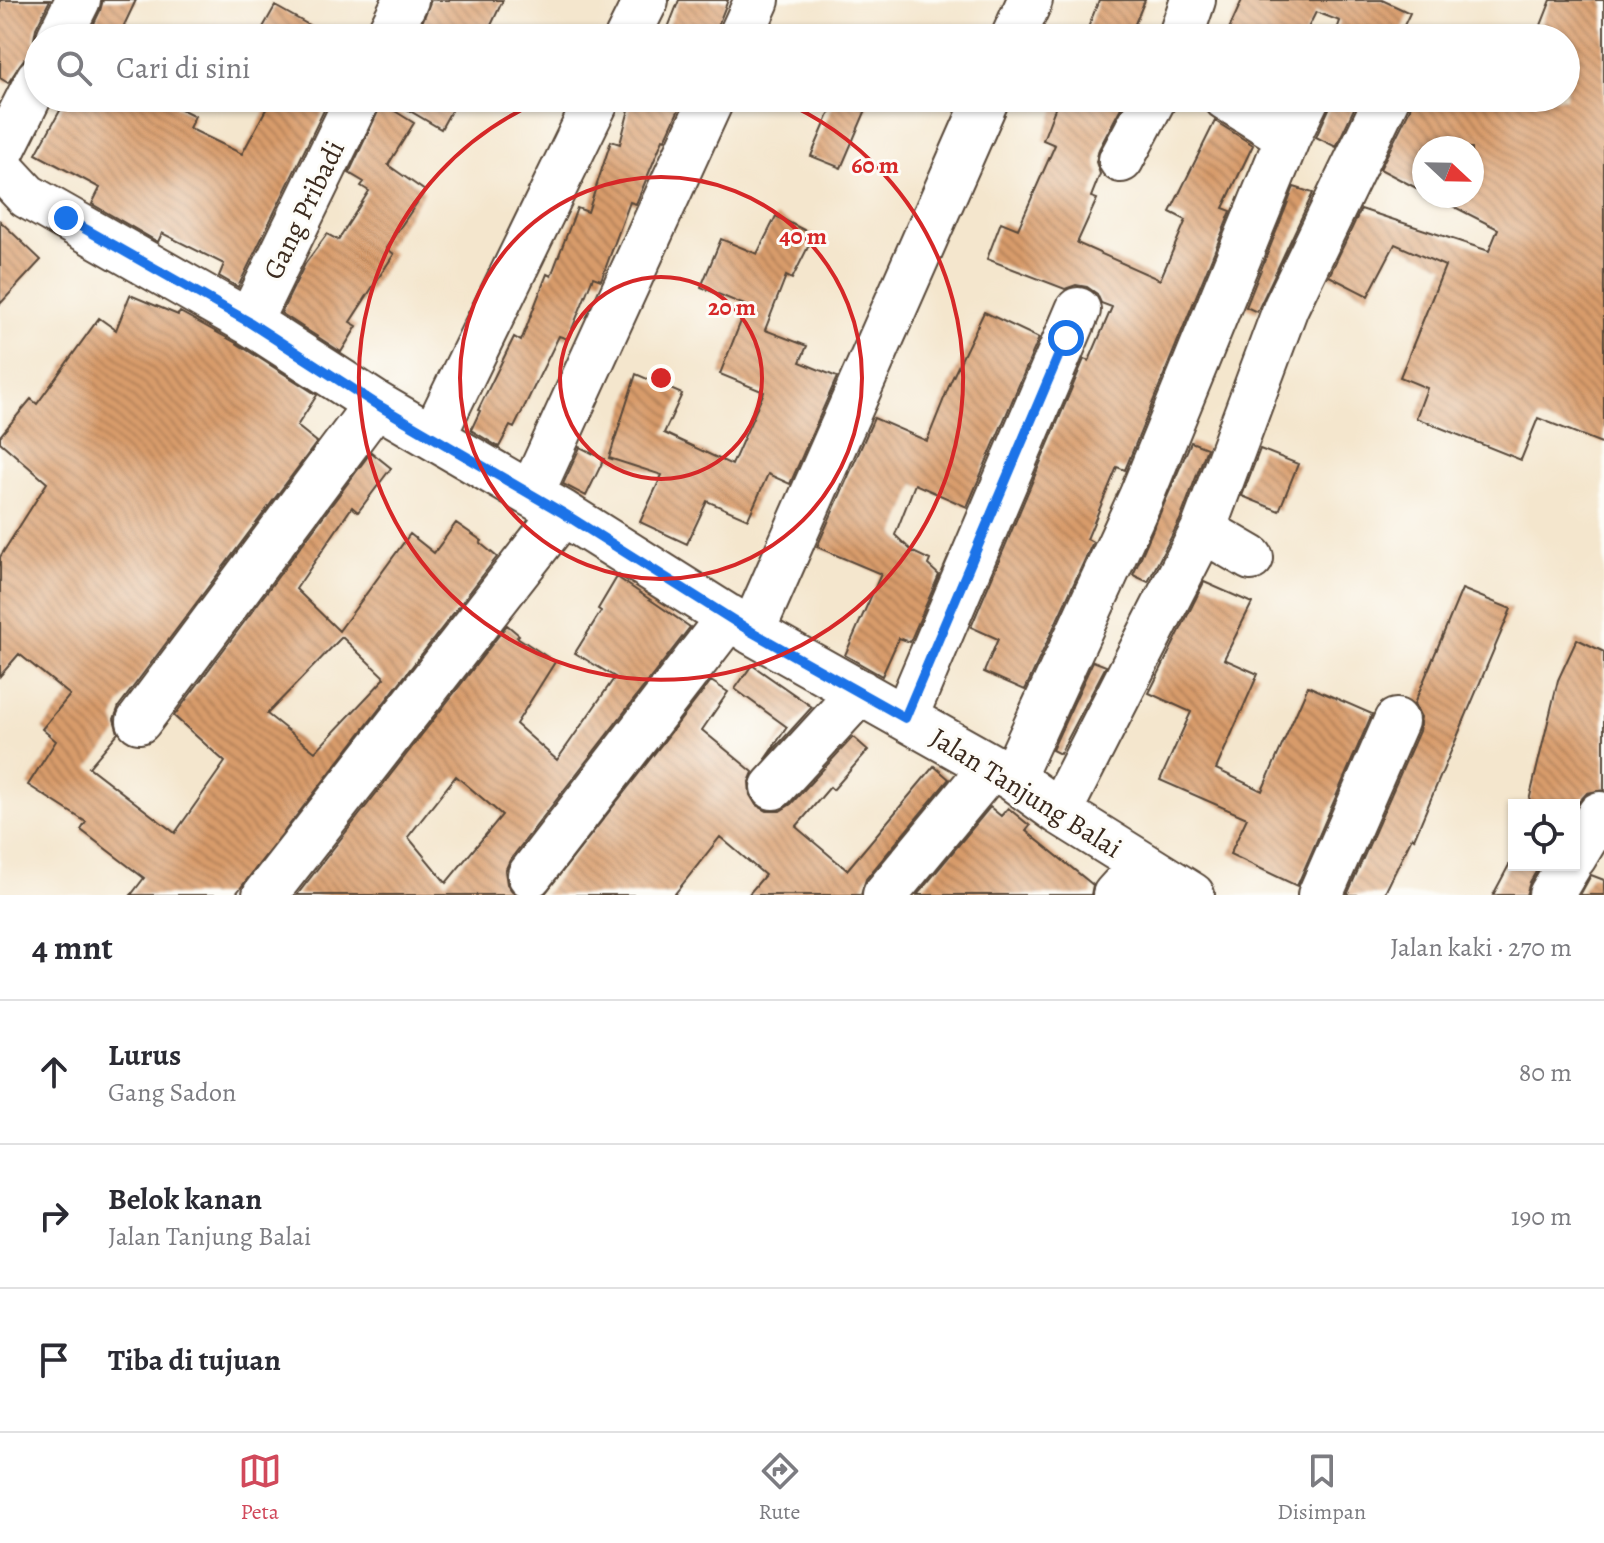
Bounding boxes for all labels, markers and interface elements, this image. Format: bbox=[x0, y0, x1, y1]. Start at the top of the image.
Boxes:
search box bbox=[24, 24, 1580, 112]
icon: search bbox=[52, 46, 96, 90]
text: Cari di sini bbox=[116, 48, 251, 88]
street label: Gang Pribadi bbox=[254, 134, 354, 286]
north arrow bbox=[1412, 136, 1484, 208]
text: 60 m bbox=[851, 149, 899, 181]
route end bbox=[48, 200, 84, 236]
text: 40 m bbox=[779, 220, 827, 252]
text: 20 m bbox=[708, 291, 756, 323]
route start bbox=[1048, 320, 1084, 356]
centre of rings bbox=[647, 364, 675, 392]
street label: Jalan Tanjung Balai bbox=[923, 719, 1129, 867]
map controls bbox=[1508, 799, 1580, 871]
button: locate bbox=[1508, 799, 1580, 871]
text: 4 mnt bbox=[32, 924, 113, 971]
text: Jalan kaki · 270 m bbox=[1390, 930, 1572, 965]
text: Lurus bbox=[108, 1035, 181, 1075]
icon: ahead bbox=[32, 1050, 76, 1094]
text: 80 m bbox=[1519, 1055, 1572, 1090]
text: Gang Sadon bbox=[108, 1075, 236, 1110]
text: Belok kanan bbox=[108, 1179, 262, 1219]
icon: right bbox=[32, 1194, 76, 1238]
text: 190 m bbox=[1511, 1199, 1572, 1234]
text: Jalan Tanjung Balai bbox=[108, 1219, 311, 1254]
icon: arrive bbox=[32, 1338, 76, 1382]
text: Tiba di tujuan bbox=[108, 1340, 281, 1380]
tab: Peta bbox=[238, 1449, 282, 1527]
tab: Rute bbox=[758, 1449, 802, 1527]
tab: Disimpan bbox=[1277, 1449, 1366, 1527]

